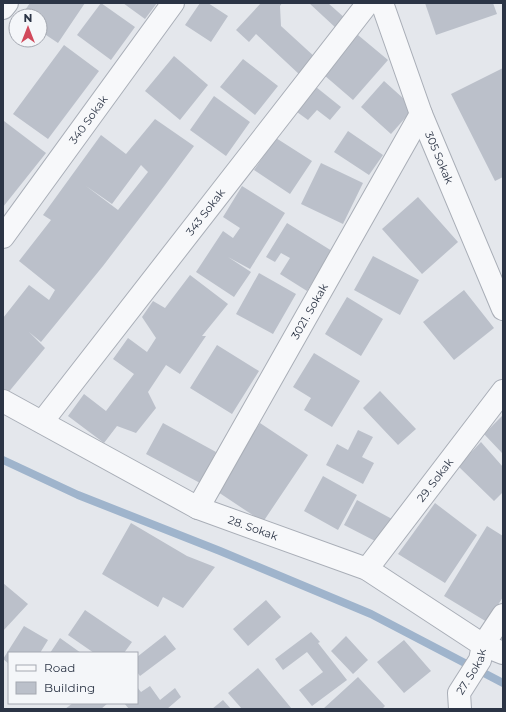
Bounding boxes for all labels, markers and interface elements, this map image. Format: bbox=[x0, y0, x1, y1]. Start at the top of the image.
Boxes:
north arrow bbox=[8, 8, 48, 48]
text: N bbox=[24, 11, 32, 25]
street label: 340 Sokak bbox=[66, 92, 111, 147]
street label: 305 Sokak bbox=[422, 129, 457, 186]
street label: 343 Sokak bbox=[183, 185, 228, 238]
street label: 3021. Sokak bbox=[288, 280, 331, 342]
street label: 29. Sokak bbox=[414, 455, 456, 505]
street label: 28. Sokak bbox=[226, 513, 280, 543]
street label: 27. Sokak bbox=[453, 647, 489, 697]
legend bbox=[8, 652, 138, 704]
text: Road bbox=[44, 660, 75, 675]
text: Building bbox=[44, 680, 95, 695]

